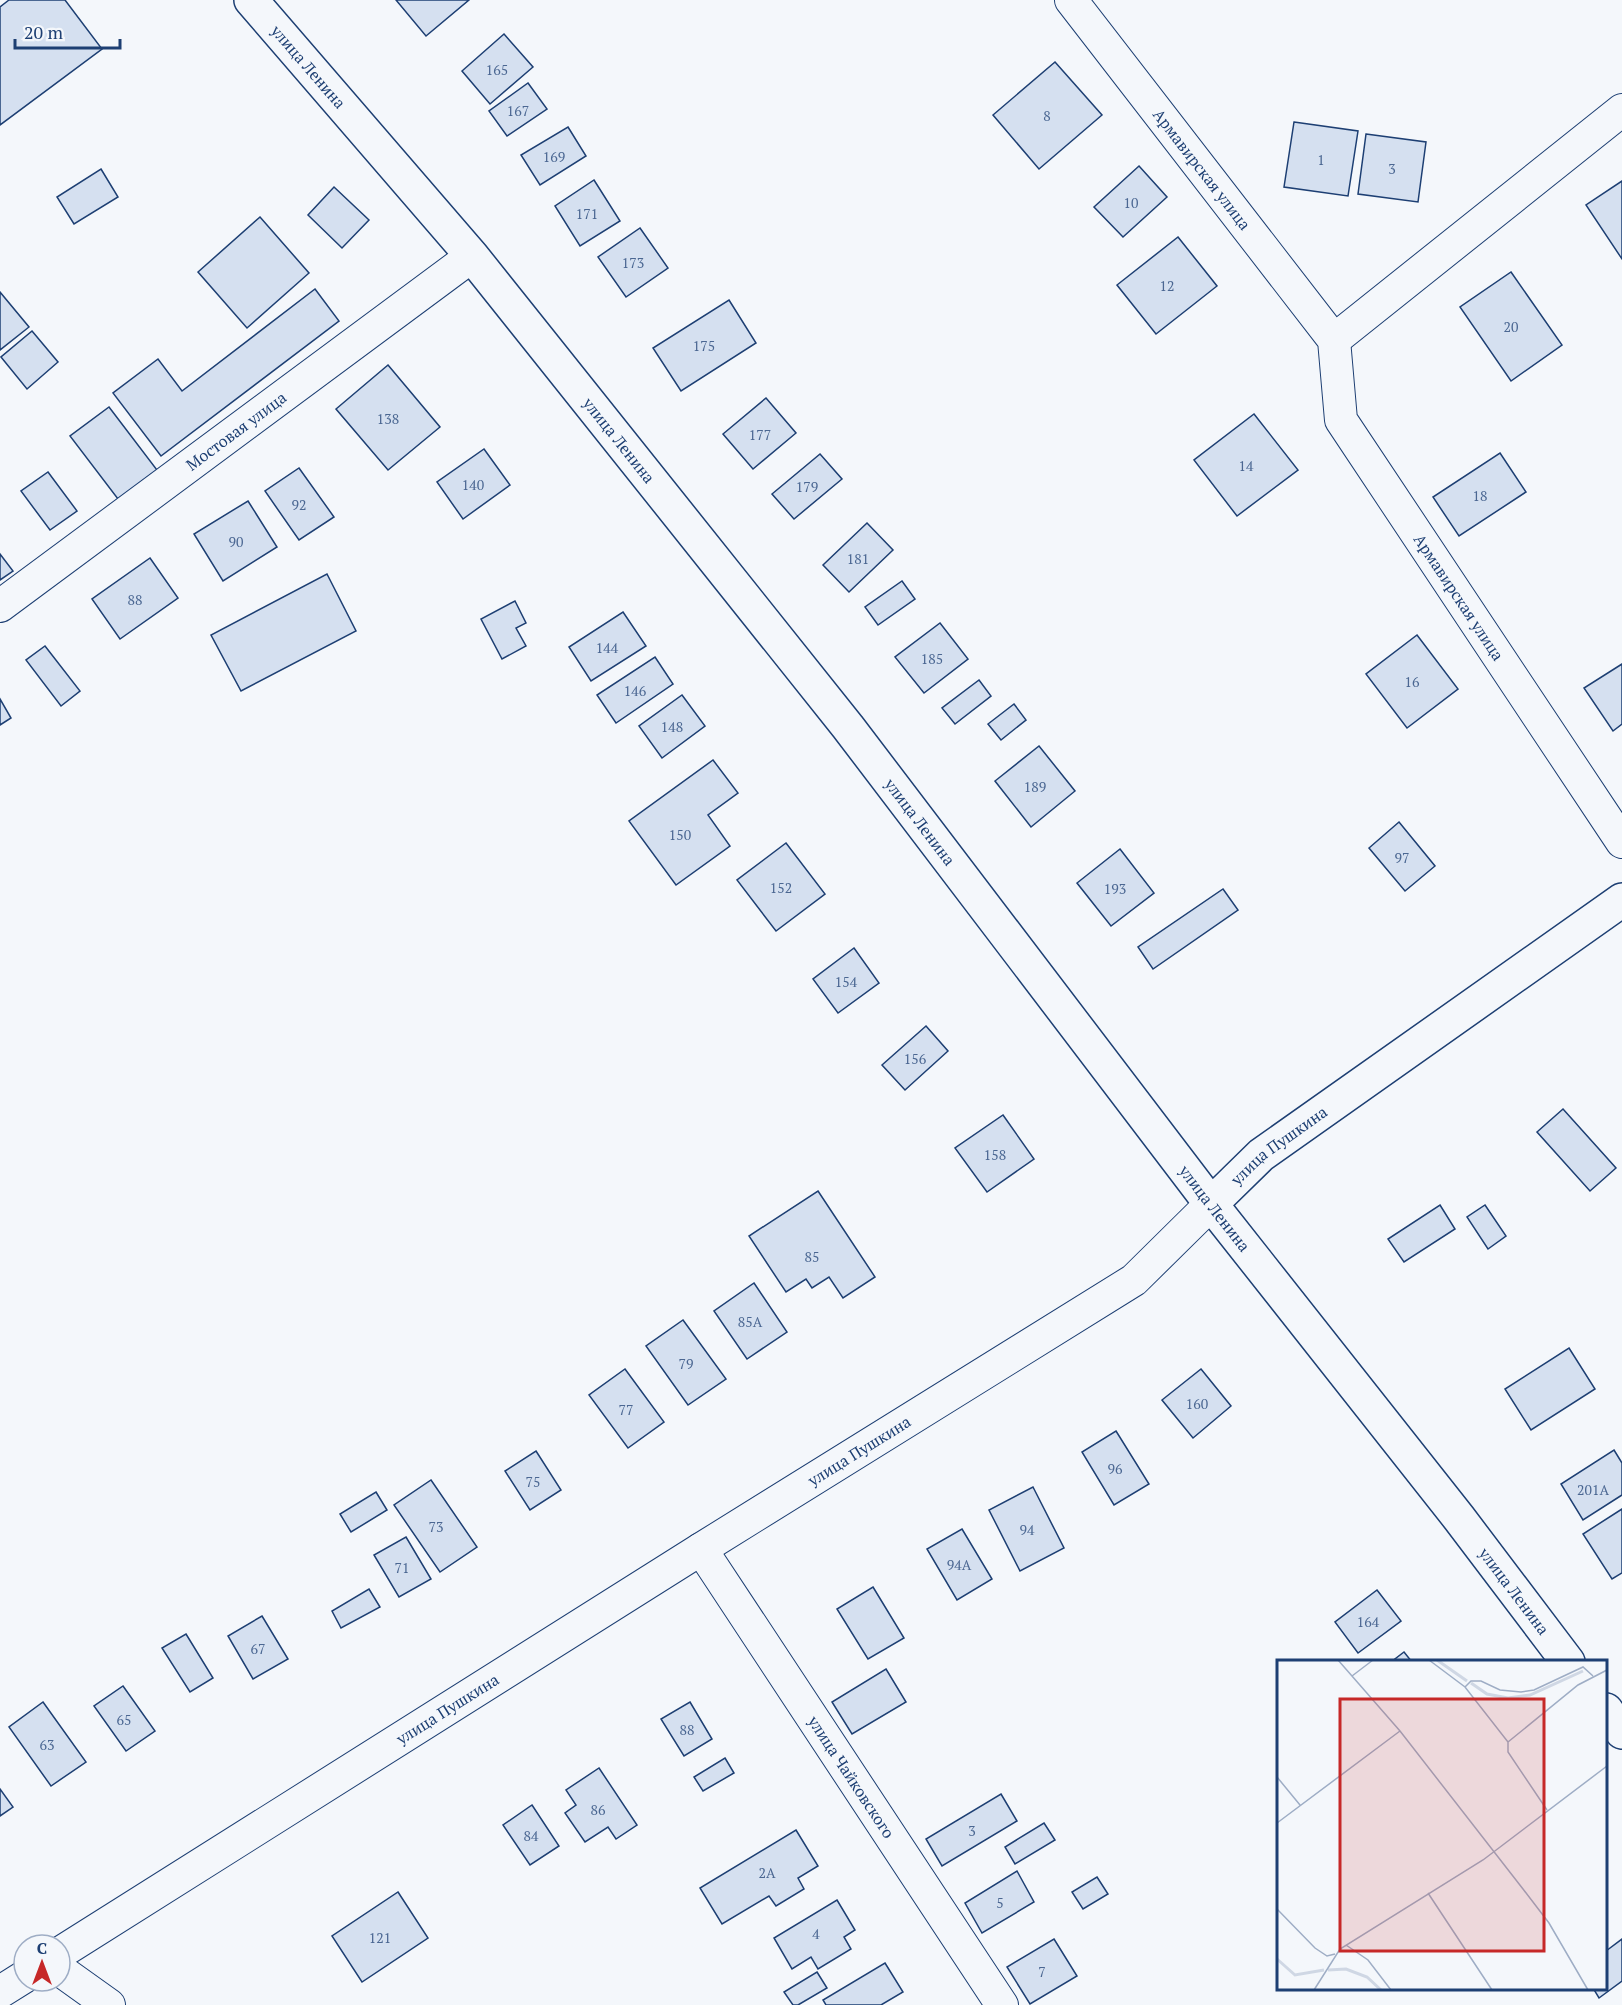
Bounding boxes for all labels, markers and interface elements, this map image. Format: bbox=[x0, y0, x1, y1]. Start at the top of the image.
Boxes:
scale bar bbox=[15, 12, 120, 50]
street label: улица Ленина bbox=[266, 19, 351, 113]
text: 20 m bbox=[24, 20, 64, 44]
house number: 165 bbox=[486, 60, 508, 79]
house number: 167 bbox=[507, 101, 529, 120]
street label: Армавирская улица bbox=[1148, 104, 1256, 234]
house number: 8 bbox=[1043, 106, 1051, 125]
house number: 169 bbox=[543, 147, 565, 166]
house number: 1 bbox=[1317, 150, 1325, 169]
house number: 3 bbox=[1388, 159, 1396, 178]
house number: 10 bbox=[1124, 193, 1138, 212]
house number: 171 bbox=[576, 204, 598, 223]
house number: 173 bbox=[622, 253, 644, 272]
house number: 12 bbox=[1160, 276, 1174, 295]
house number: 20 bbox=[1504, 317, 1518, 336]
house number: 175 bbox=[693, 336, 715, 355]
street label: Мостовая улица bbox=[181, 386, 291, 475]
street label: улица Ленина bbox=[577, 392, 660, 488]
house number: 138 bbox=[377, 409, 399, 428]
house number: 177 bbox=[749, 425, 771, 444]
house number: 14 bbox=[1239, 456, 1254, 475]
house number: 140 bbox=[462, 475, 484, 494]
house number: 179 bbox=[796, 477, 818, 496]
house number: 18 bbox=[1473, 486, 1487, 505]
house number: 92 bbox=[292, 495, 306, 514]
street label: Армавирская улица bbox=[1409, 530, 1509, 665]
house number: 90 bbox=[229, 532, 243, 551]
house number: 181 bbox=[847, 549, 869, 568]
house number: 88 bbox=[128, 590, 142, 609]
house number: 144 bbox=[596, 638, 619, 657]
house number: 185 bbox=[921, 649, 943, 668]
house number: 16 bbox=[1405, 672, 1420, 691]
house number: 146 bbox=[624, 681, 647, 700]
house number: 148 bbox=[661, 717, 683, 736]
street label: улица Ленина bbox=[879, 773, 960, 870]
house number: 189 bbox=[1024, 777, 1046, 796]
house number: 150 bbox=[669, 825, 691, 844]
house number: 97 bbox=[1395, 848, 1409, 867]
house number: 152 bbox=[770, 878, 792, 897]
house number: 193 bbox=[1104, 879, 1126, 898]
house number: 154 bbox=[835, 972, 858, 991]
house number: 156 bbox=[904, 1049, 927, 1068]
street label: улица Пушкина bbox=[1225, 1101, 1332, 1191]
house number: 158 bbox=[984, 1145, 1006, 1164]
street label: улица Ленина bbox=[1174, 1160, 1255, 1256]
house number: 85 bbox=[805, 1247, 819, 1266]
house number: 85А bbox=[738, 1312, 763, 1331]
house number: 79 bbox=[679, 1354, 693, 1373]
house number: 160 bbox=[1186, 1394, 1208, 1413]
house number: 77 bbox=[619, 1400, 633, 1419]
street label: улица Пушкина bbox=[803, 1410, 915, 1492]
house number: 96 bbox=[1108, 1459, 1123, 1478]
house number: 75 bbox=[526, 1472, 540, 1491]
house number: 201А bbox=[1577, 1480, 1609, 1499]
house number: 73 bbox=[429, 1517, 443, 1536]
house number: 94 bbox=[1020, 1520, 1035, 1539]
street label: улица Ленина bbox=[1474, 1542, 1554, 1639]
house number: 94А bbox=[947, 1555, 972, 1574]
house number: 71 bbox=[395, 1558, 409, 1577]
house number: 164 bbox=[1357, 1612, 1380, 1631]
house number: 67 bbox=[251, 1639, 265, 1658]
inset map bbox=[1277, 1660, 1607, 1990]
street label: улица Пушкина bbox=[391, 1668, 503, 1750]
house number: 65 bbox=[117, 1710, 131, 1729]
street label: улица Чайковского bbox=[802, 1711, 900, 1842]
house number: 88 bbox=[680, 1720, 694, 1739]
house number: 63 bbox=[40, 1735, 54, 1754]
house number: 86 bbox=[591, 1800, 606, 1819]
house number: 3 bbox=[968, 1821, 976, 1840]
house number: 84 bbox=[524, 1826, 539, 1845]
house number: 2А bbox=[758, 1863, 776, 1882]
house number: 5 bbox=[996, 1893, 1004, 1912]
house number: 4 bbox=[812, 1924, 820, 1943]
house number: 121 bbox=[369, 1928, 391, 1947]
north arrow bbox=[12, 1933, 72, 1993]
text: С bbox=[37, 1937, 47, 1959]
house number: 7 bbox=[1038, 1962, 1046, 1981]

